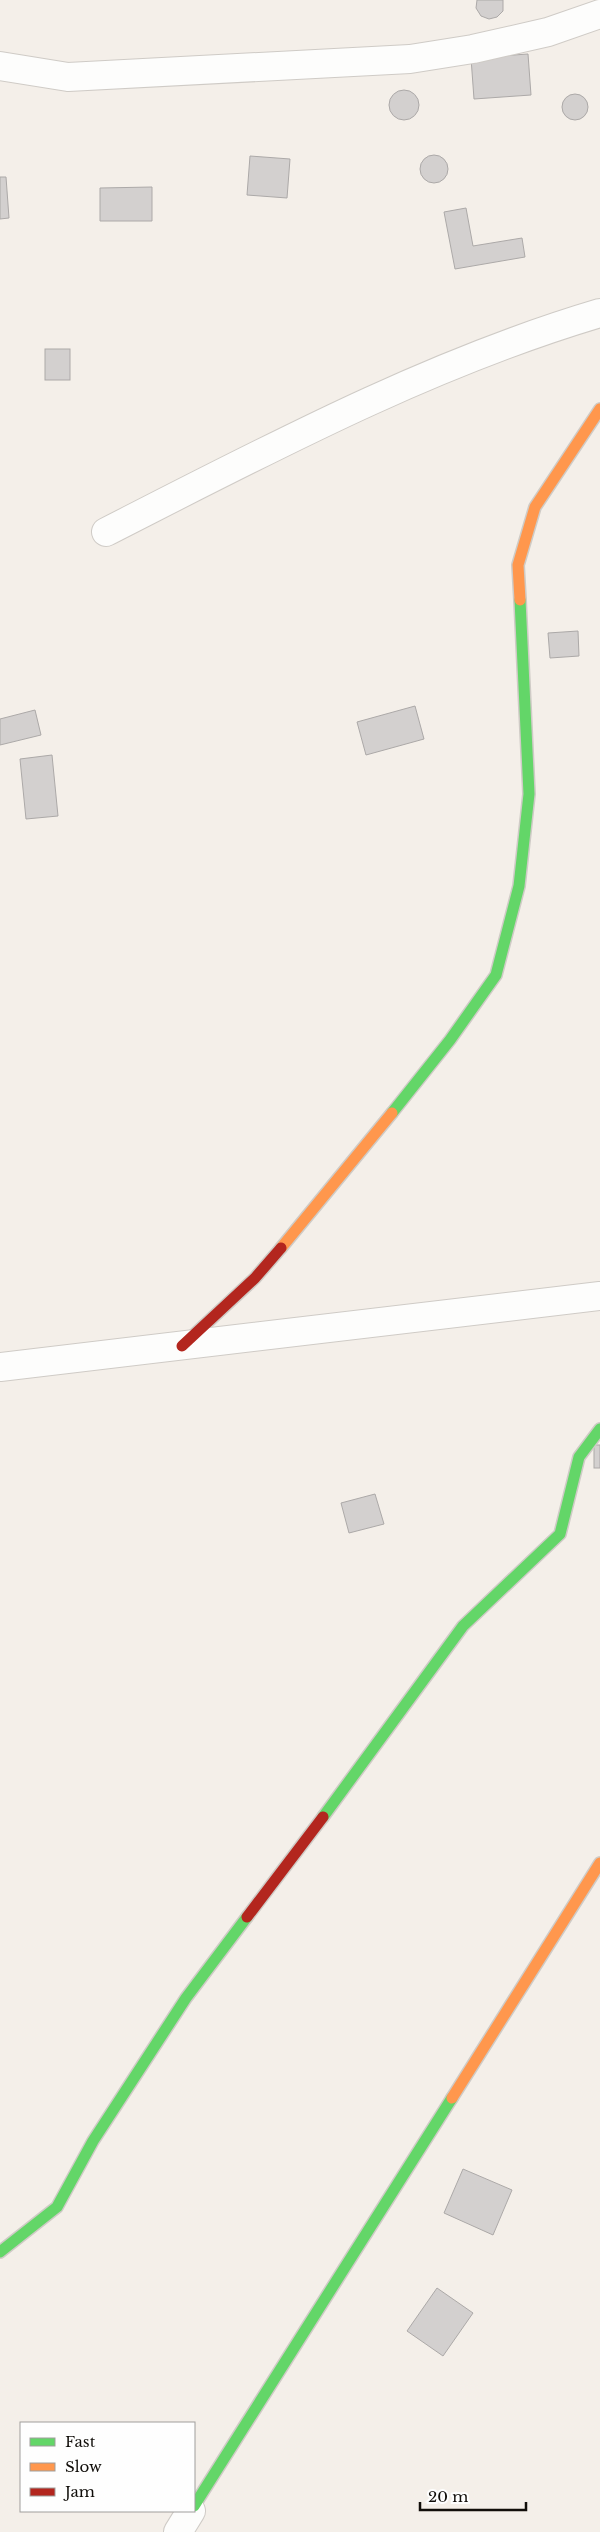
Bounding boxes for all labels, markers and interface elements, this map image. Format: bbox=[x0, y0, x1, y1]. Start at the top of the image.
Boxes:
legend bbox=[20, 2422, 195, 2512]
text: Fast bbox=[65, 2432, 96, 2451]
text: Slow bbox=[65, 2457, 102, 2476]
scale bar bbox=[420, 2480, 526, 2512]
text: Jam bbox=[63, 2482, 95, 2501]
text: 20 m bbox=[428, 2487, 468, 2506]

